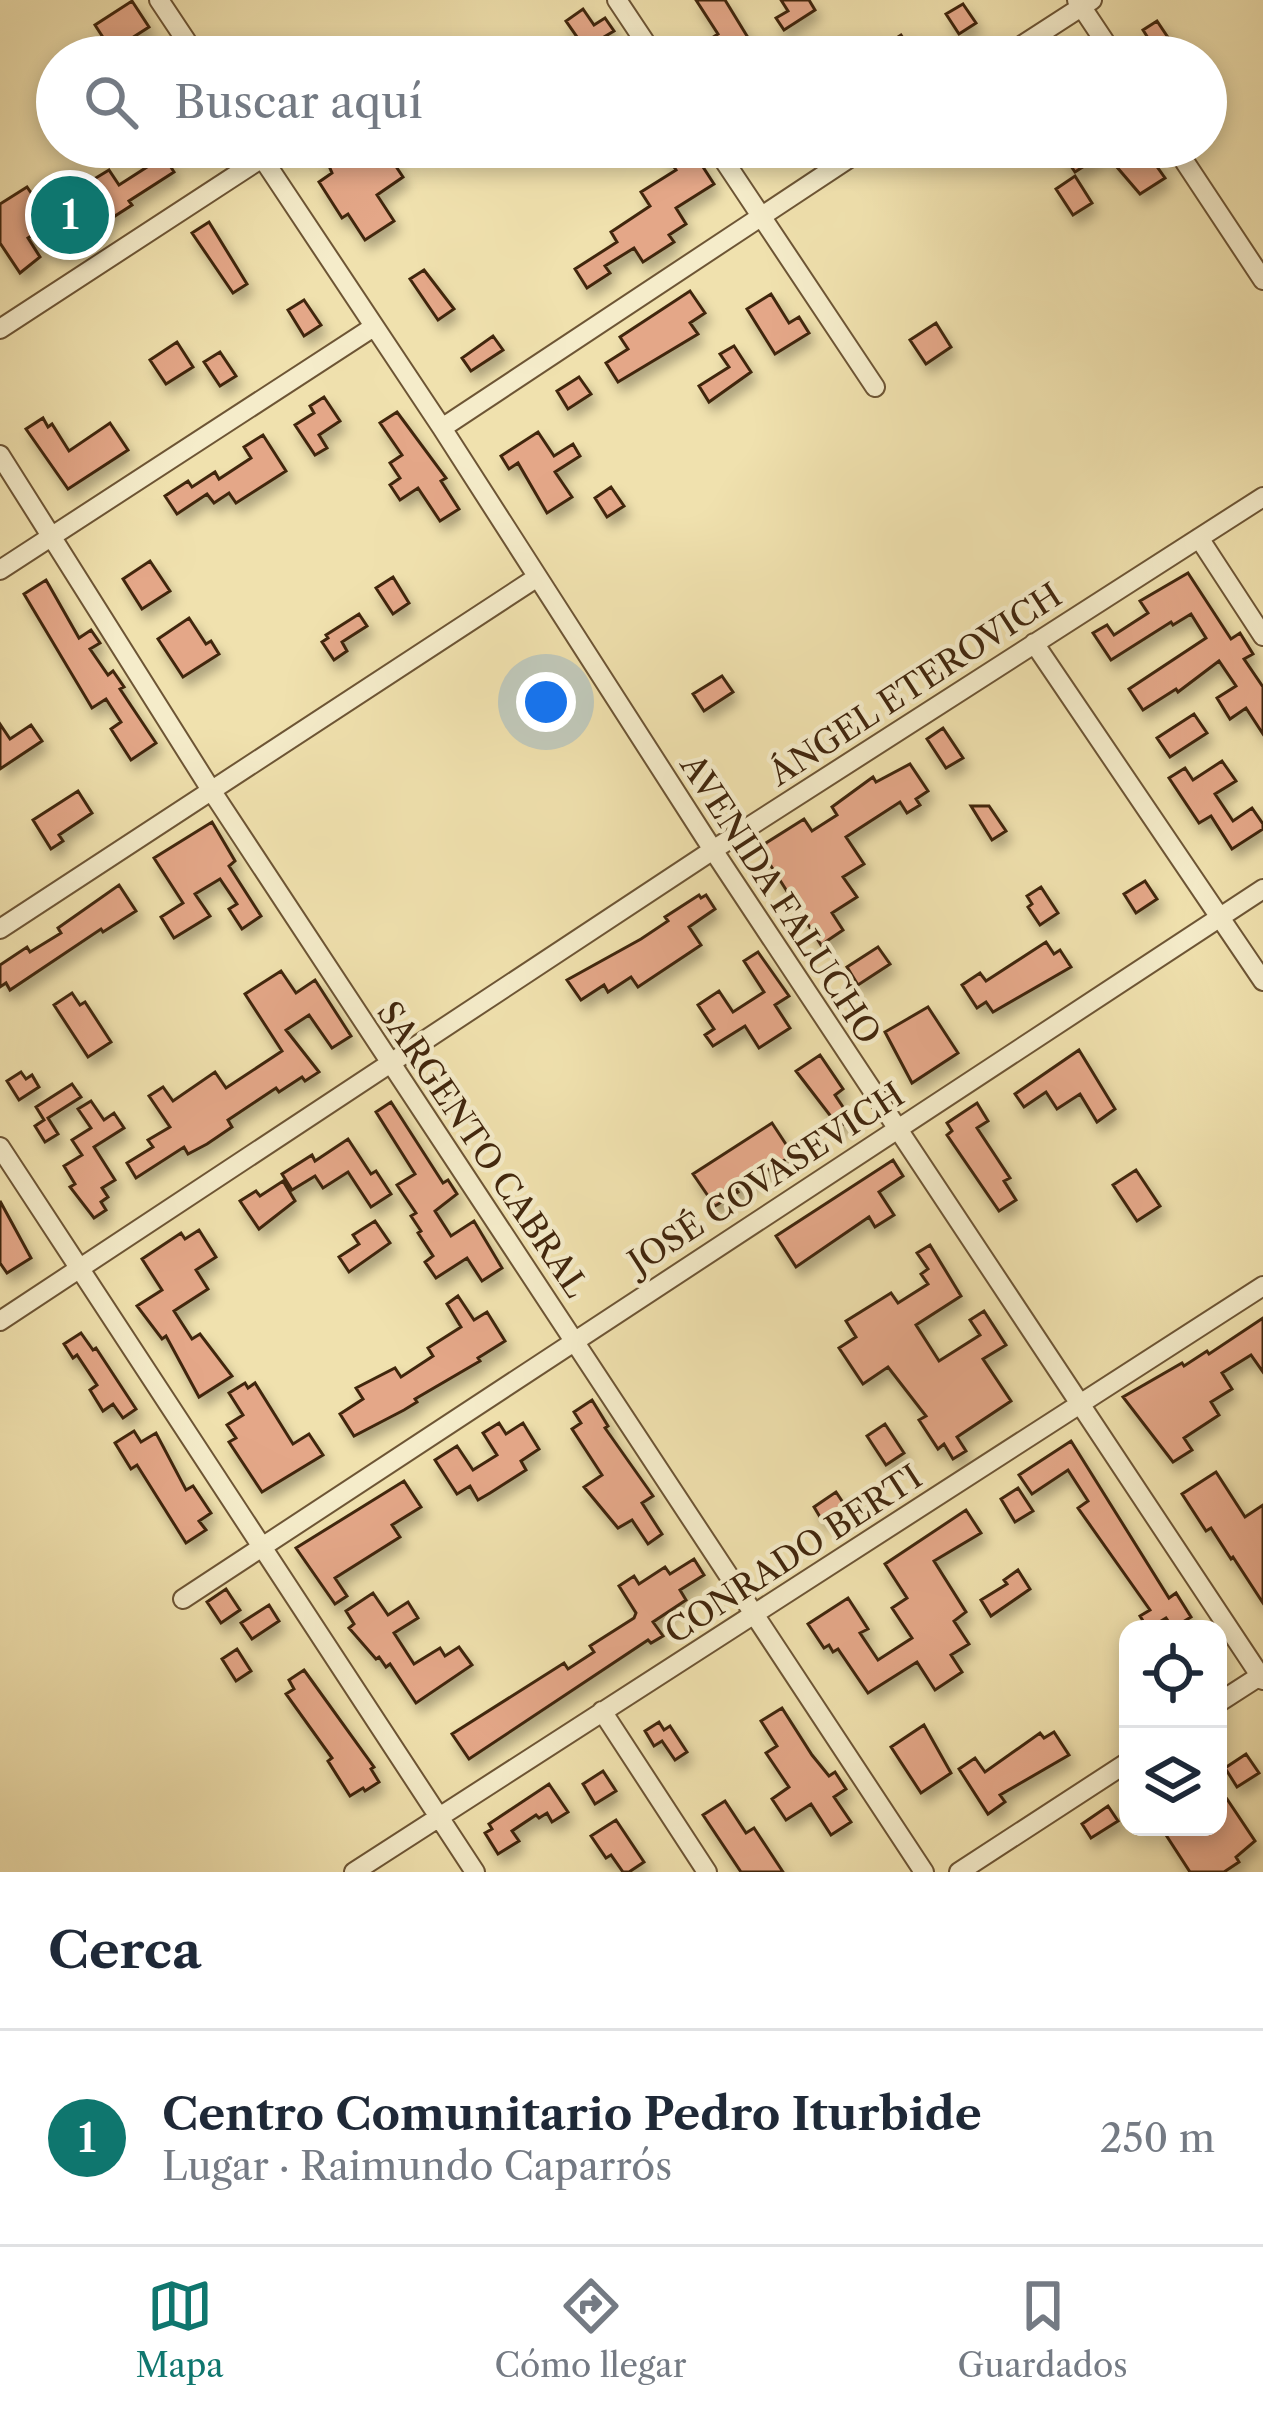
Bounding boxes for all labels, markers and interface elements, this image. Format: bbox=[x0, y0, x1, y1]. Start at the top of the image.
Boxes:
search box bbox=[36, 36, 1227, 168]
icon: search bbox=[78, 69, 144, 135]
text: Buscar aquí bbox=[174, 74, 423, 130]
pin: 1 bbox=[31, 170, 109, 260]
street label: ÁNGEL ETEROVICH bbox=[761, 575, 1069, 795]
your location bbox=[516, 672, 576, 732]
street label: AVENIDA FALUCHO bbox=[671, 746, 890, 1052]
street label: SARGENTO CABRAL bbox=[368, 994, 597, 1305]
street label: JOSÉ COVASEVICH bbox=[617, 1074, 912, 1286]
street label: CONRADO BERTI bbox=[657, 1456, 929, 1653]
map controls bbox=[1119, 1620, 1227, 1836]
button: locate bbox=[1119, 1620, 1227, 1728]
button: layers bbox=[1119, 1728, 1227, 1836]
text: Cerca bbox=[48, 1919, 202, 1981]
text: Centro Comunitario Pedro Iturbide bbox=[162, 2086, 982, 2142]
text: 1 bbox=[78, 2114, 96, 2162]
text: 250 m bbox=[1100, 2114, 1215, 2162]
text: Lugar · Raimundo Caparrós bbox=[162, 2142, 672, 2190]
tab: Mapa bbox=[135, 2273, 224, 2386]
tab: Cómo llegar bbox=[495, 2273, 687, 2386]
tab: Guardados bbox=[958, 2273, 1128, 2386]

